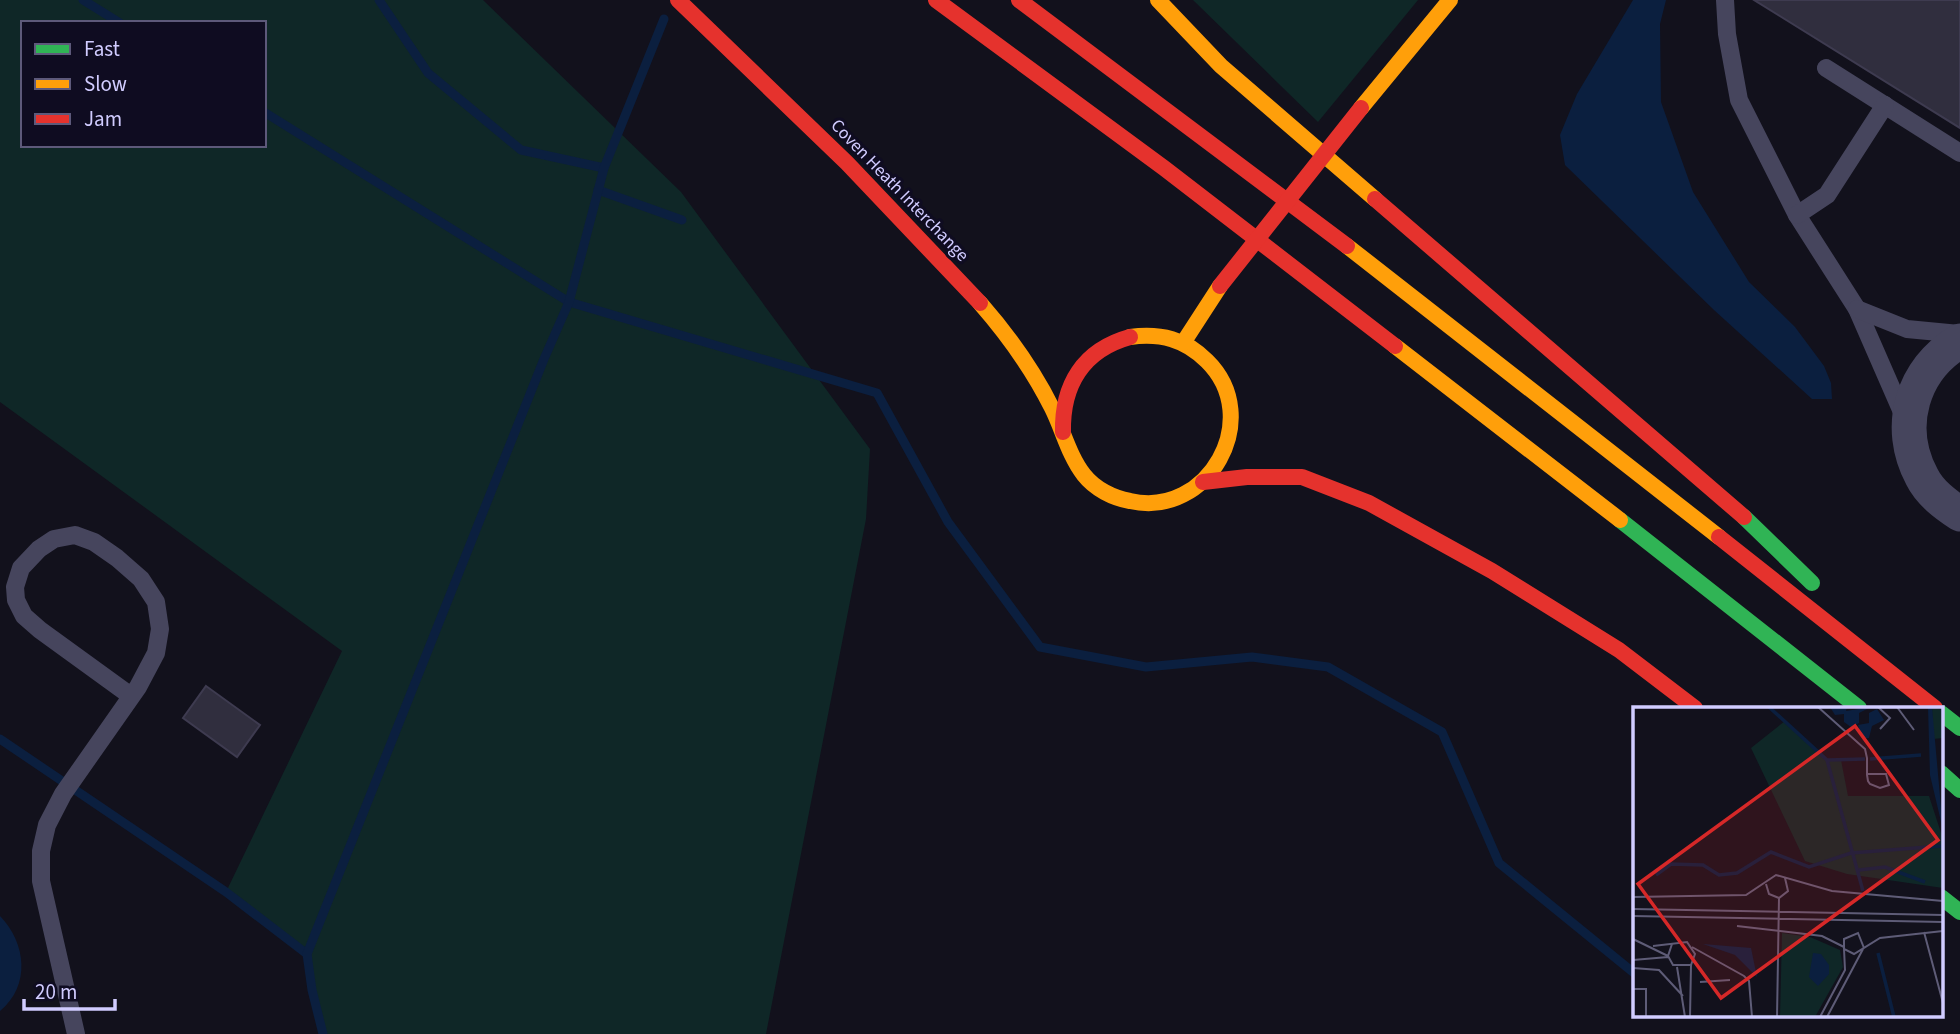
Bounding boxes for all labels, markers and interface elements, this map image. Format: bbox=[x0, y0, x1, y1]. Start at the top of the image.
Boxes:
legend bbox=[21, 21, 266, 147]
text: Fast bbox=[84, 34, 120, 64]
text: Slow bbox=[84, 69, 127, 99]
text: Jam bbox=[84, 104, 122, 134]
street label: Coven Heath Interchange bbox=[825, 114, 974, 267]
inset map bbox=[1633, 707, 1942, 1016]
scale bar bbox=[24, 968, 116, 1012]
text: 20 m bbox=[35, 977, 77, 1007]

